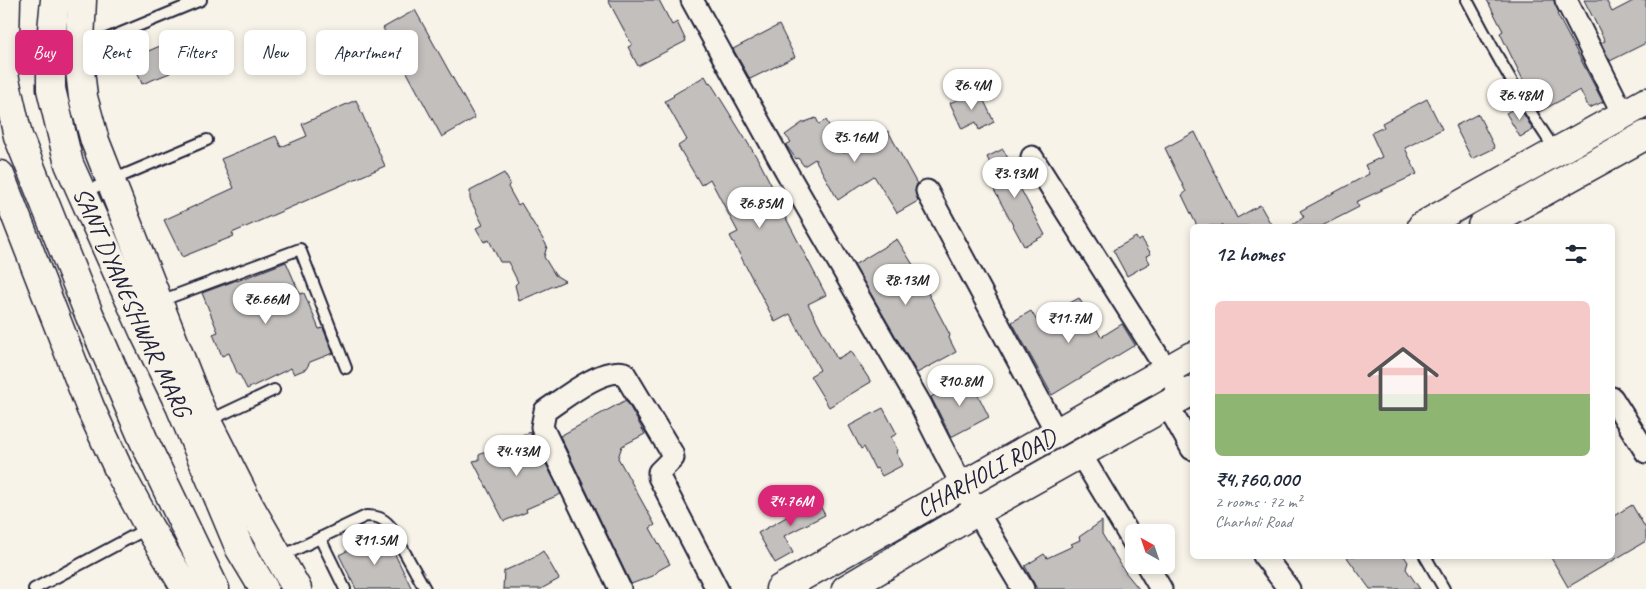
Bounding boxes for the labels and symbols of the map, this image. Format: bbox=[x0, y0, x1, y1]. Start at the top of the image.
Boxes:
pin: ₹6.4M bbox=[937, 68, 1007, 111]
pin: ₹6.48M bbox=[1479, 78, 1561, 121]
pin: ₹5.16M bbox=[814, 120, 896, 163]
pin: ₹3.93M bbox=[974, 156, 1056, 199]
street label: SANT DYANESHWAR MARG bbox=[65, 182, 200, 424]
pin: ₹6.85M bbox=[719, 186, 801, 229]
pin: ₹8.13M bbox=[865, 264, 947, 306]
pin: ₹6.66M bbox=[225, 282, 307, 325]
pin: ₹11.7M bbox=[1028, 302, 1110, 344]
pin: ₹10.8M bbox=[919, 364, 1001, 407]
street label: CHARHOLI ROAD bbox=[910, 420, 1064, 525]
pin: ₹4.43M bbox=[476, 434, 558, 477]
pin: ₹4.76M bbox=[750, 484, 832, 527]
pin: ₹11.5M bbox=[334, 524, 416, 566]
north arrow bbox=[1125, 524, 1175, 574]

